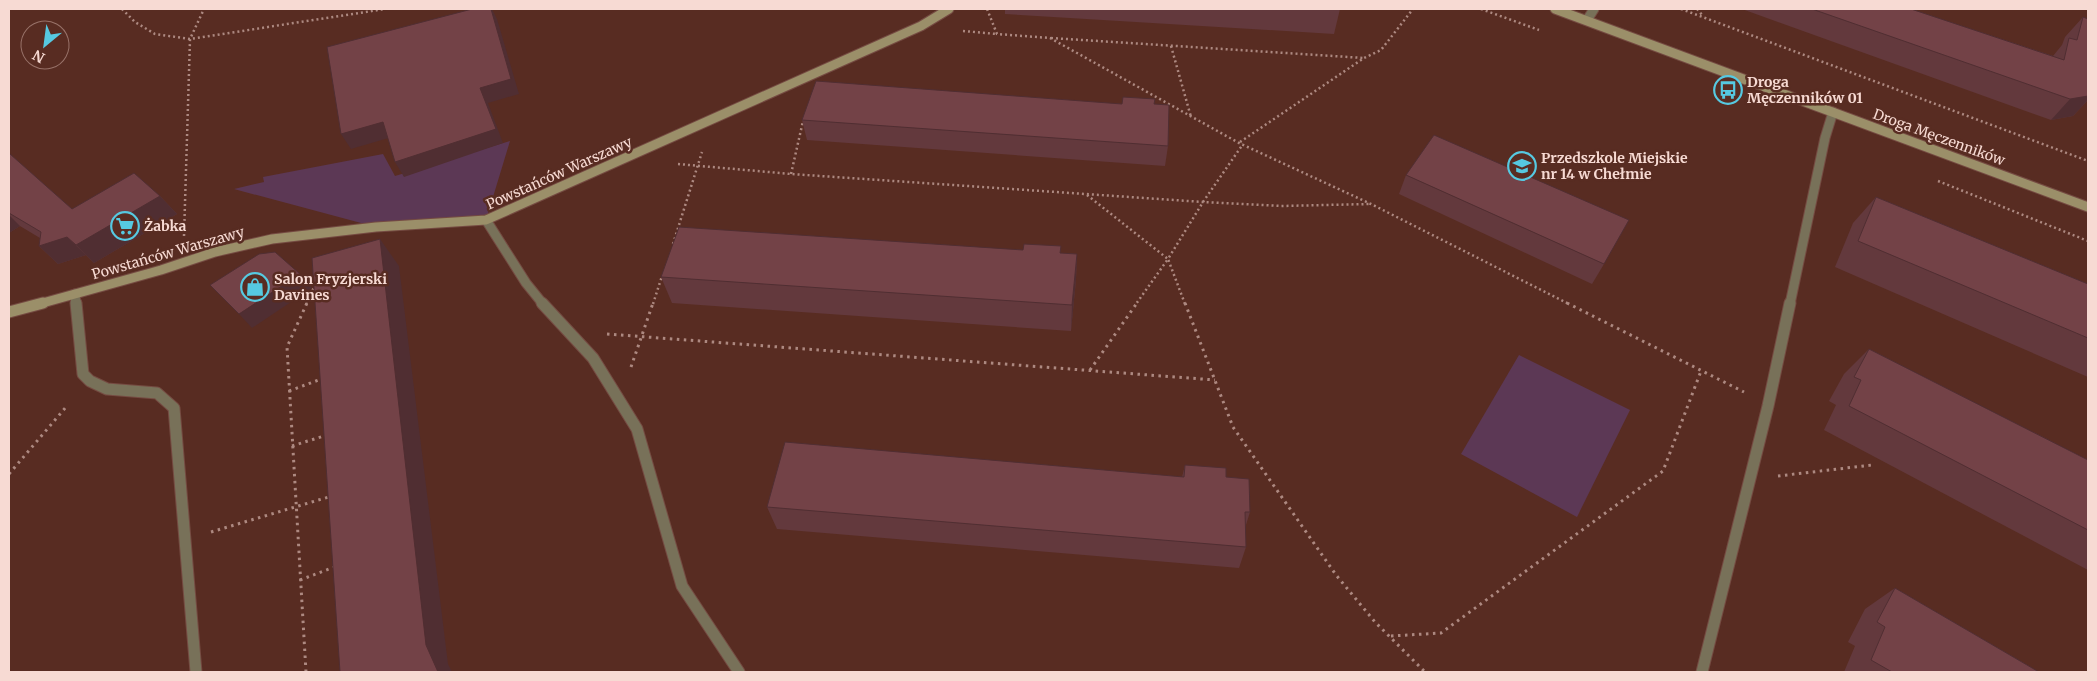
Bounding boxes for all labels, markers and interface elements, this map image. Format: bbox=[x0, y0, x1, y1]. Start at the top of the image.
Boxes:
north arrow bbox=[20, 20, 70, 70]
text: N bbox=[29, 46, 48, 67]
place label: Droga Męczenników 01 bbox=[1747, 73, 1863, 107]
bus stop icon: Droga Męczenników 01 bbox=[1713, 75, 1743, 105]
street label: Droga Męczenników bbox=[1871, 105, 2007, 169]
street label: Powstańców Warszawy bbox=[483, 132, 636, 213]
place label: Przedszkole Miejskie nr 14 w Chełmie bbox=[1541, 149, 1688, 183]
school or university icon: Przedszkole Miejskie nr 14 w Chełmie bbox=[1507, 151, 1537, 181]
supermarket icon: Żabka bbox=[110, 211, 140, 241]
place label: Żabka bbox=[144, 217, 187, 235]
street label: Powstańców Warszawy bbox=[90, 222, 247, 283]
place label: Salon Fryzjerski Davines bbox=[274, 270, 387, 304]
shop icon: Salon Fryzjerski Davines bbox=[240, 272, 270, 302]

